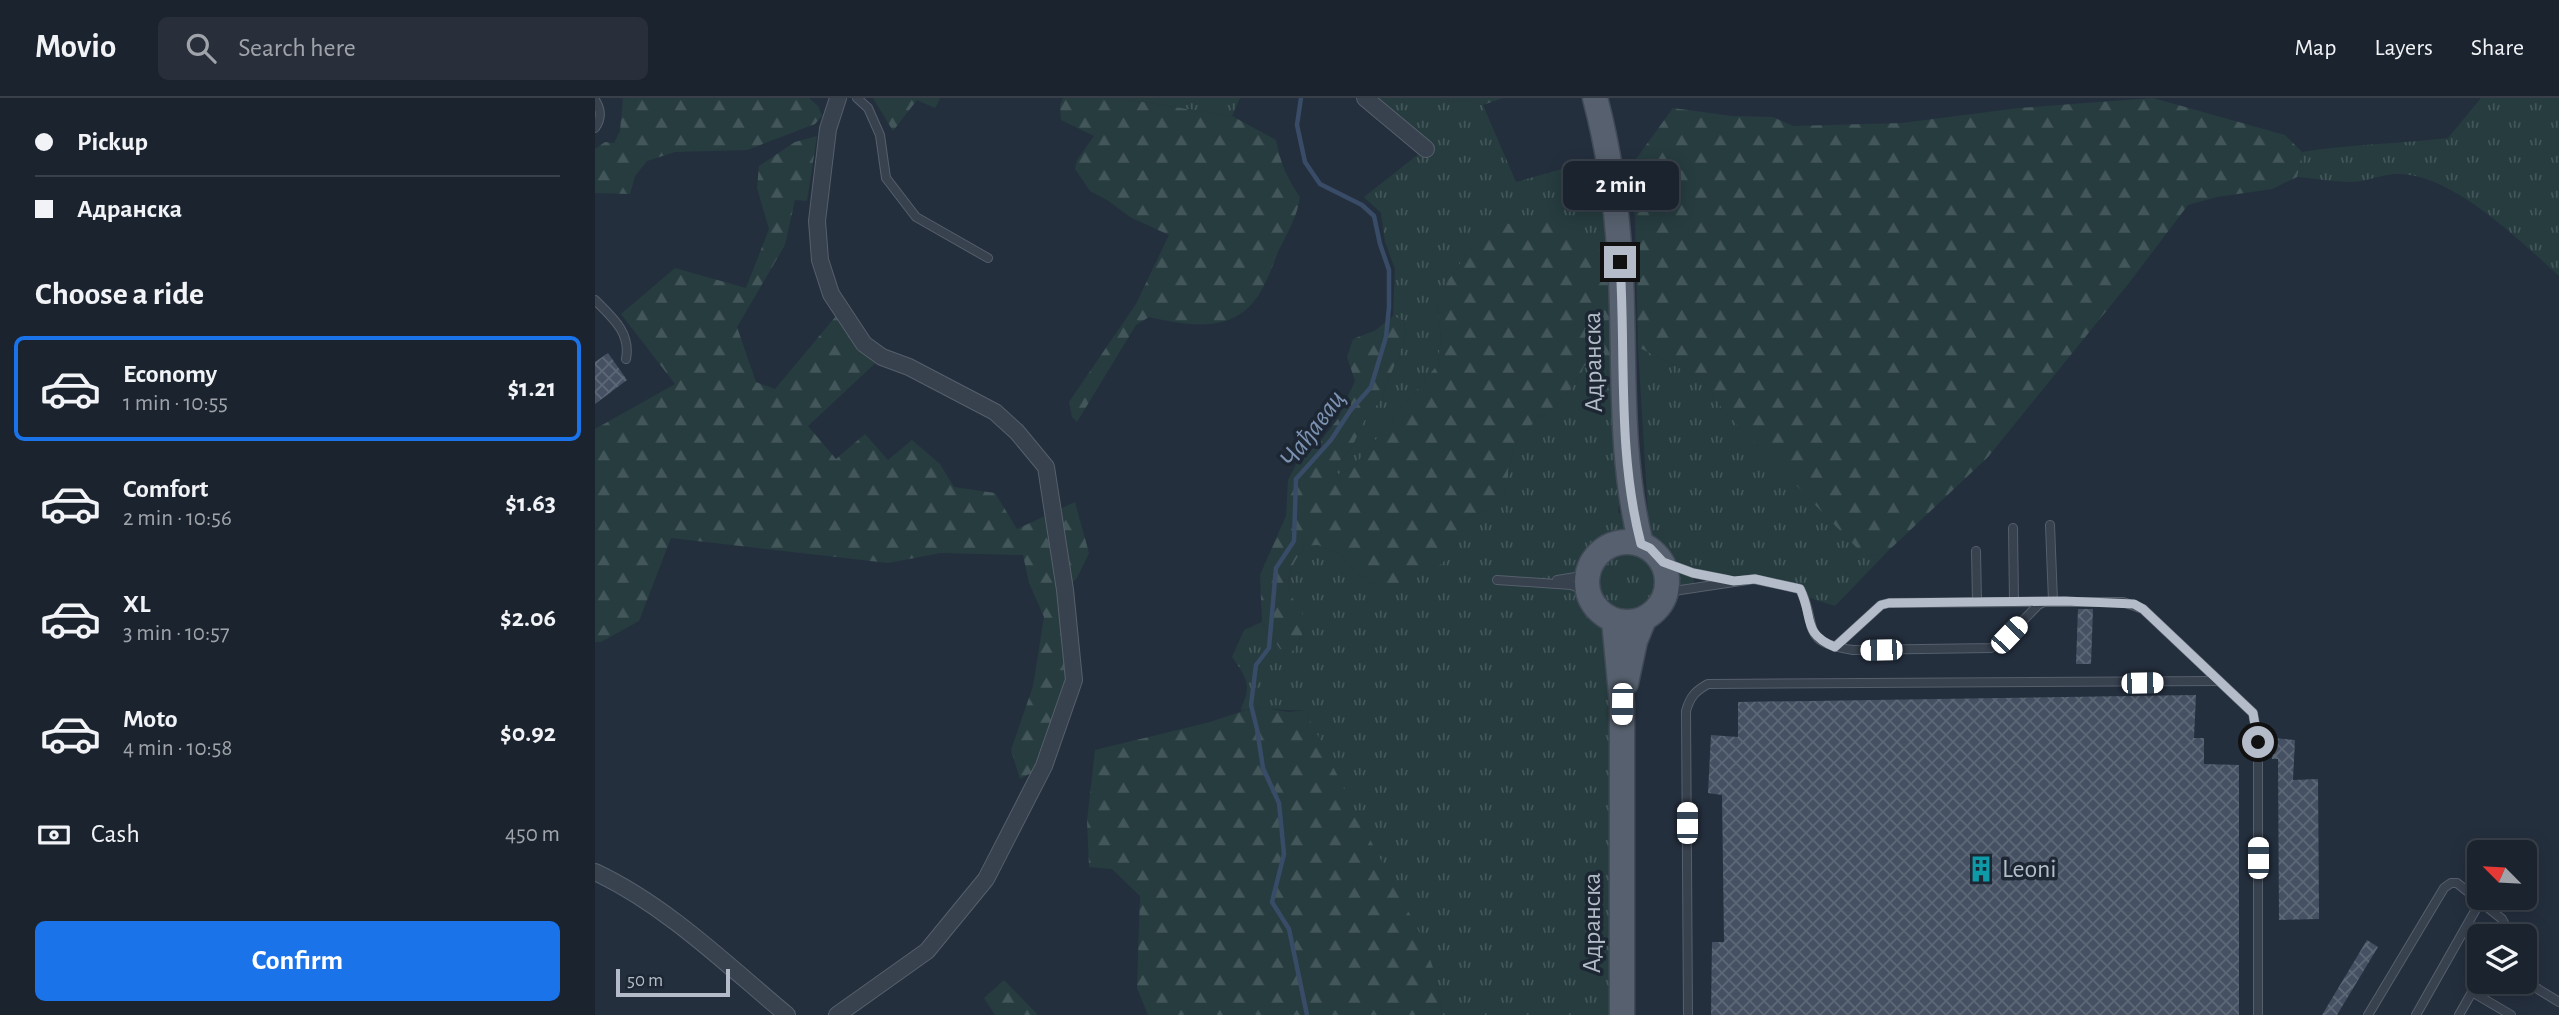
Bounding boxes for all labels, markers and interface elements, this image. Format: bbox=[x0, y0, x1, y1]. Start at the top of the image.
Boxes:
search box bbox=[158, 17, 648, 80]
icon: search bbox=[182, 29, 220, 67]
text: Movio bbox=[35, 31, 116, 64]
text: Search here bbox=[238, 35, 356, 61]
text: Map bbox=[2294, 36, 2336, 60]
text: Layers bbox=[2374, 36, 2433, 60]
text: Share bbox=[2471, 36, 2524, 60]
text: Pickup bbox=[77, 129, 148, 155]
callout: 2 min bbox=[1562, 160, 1678, 209]
text: 2 min bbox=[1595, 174, 1647, 197]
text: Адранска bbox=[77, 196, 182, 222]
route end bbox=[1604, 246, 1636, 278]
text: Choose a ride bbox=[35, 278, 204, 310]
street label: Адранска bbox=[1579, 311, 1607, 413]
icon: car bbox=[39, 357, 102, 420]
text: Economy bbox=[123, 361, 217, 387]
text: $1.21 bbox=[507, 375, 556, 401]
water label: Чађавац bbox=[1275, 385, 1351, 473]
text: 1 min · 10:55 bbox=[123, 392, 228, 415]
icon: car bbox=[39, 472, 102, 535]
text: Comfort bbox=[123, 476, 208, 502]
text: $1.63 bbox=[505, 490, 556, 516]
text: 2 min · 10:56 bbox=[123, 507, 232, 530]
icon: car bbox=[39, 587, 102, 650]
text: XL bbox=[123, 591, 150, 617]
text: $2.06 bbox=[500, 605, 556, 631]
car bbox=[1987, 613, 2032, 657]
text: 3 min · 10:57 bbox=[123, 622, 230, 645]
car bbox=[1860, 639, 1903, 661]
car bbox=[2121, 672, 2164, 694]
car bbox=[1612, 683, 1633, 725]
icon: car bbox=[39, 702, 102, 765]
text: Moto bbox=[123, 706, 178, 732]
text: $0.92 bbox=[500, 720, 556, 746]
route start bbox=[2242, 726, 2274, 758]
text: 4 min · 10:58 bbox=[123, 737, 232, 760]
car bbox=[1677, 802, 1698, 844]
icon: cash bbox=[35, 816, 73, 854]
text: Cash bbox=[91, 821, 140, 847]
text: 450 m bbox=[505, 823, 560, 846]
car bbox=[2248, 837, 2269, 879]
north arrow bbox=[2467, 840, 2537, 910]
map controls bbox=[2467, 840, 2537, 994]
building icon: Leoni bbox=[1966, 854, 1996, 884]
place label: Leoni bbox=[2002, 856, 2057, 882]
street label: Адранска bbox=[1579, 873, 1605, 973]
button: Confirm bbox=[35, 921, 560, 1001]
button: layers bbox=[2467, 924, 2537, 994]
scale bar bbox=[616, 966, 730, 998]
text: 50 m bbox=[627, 971, 663, 990]

